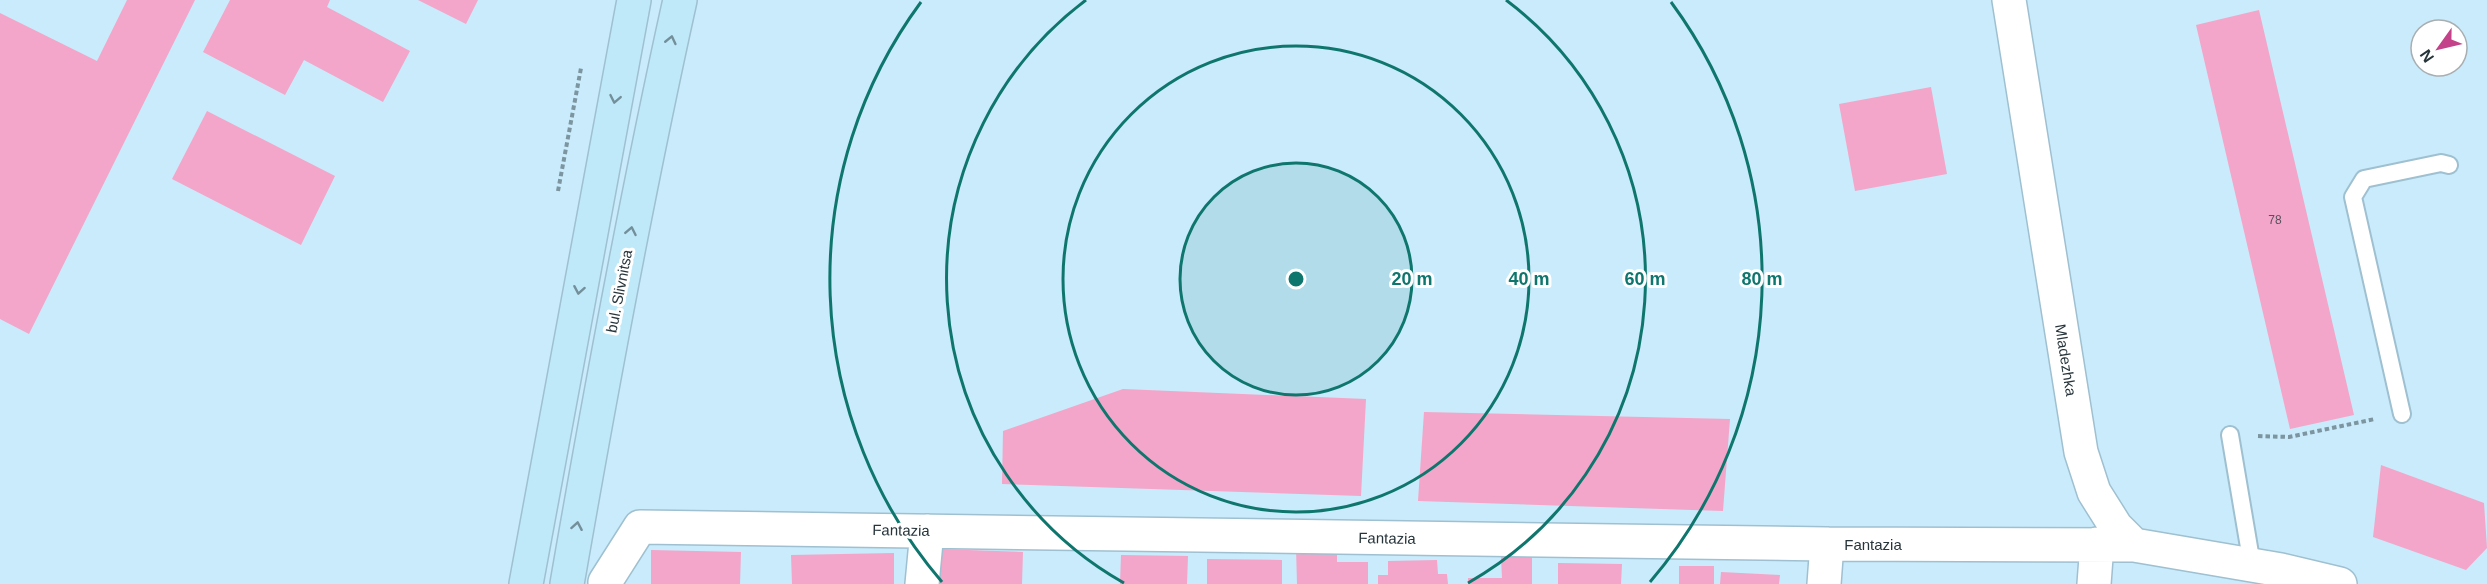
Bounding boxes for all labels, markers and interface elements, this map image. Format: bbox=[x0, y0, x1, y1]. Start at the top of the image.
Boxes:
north arrow bbox=[2409, 18, 2469, 78]
one-way arrow bbox=[664, 36, 677, 46]
text: N bbox=[2417, 47, 2437, 66]
one-way arrow bbox=[609, 93, 622, 103]
house number: 78 bbox=[2268, 213, 2282, 227]
one-way arrow bbox=[624, 226, 637, 236]
street label: bul. Slivnitsa bbox=[603, 247, 636, 334]
centre of rings bbox=[1286, 269, 1306, 289]
text: 20 m bbox=[1391, 269, 1433, 289]
text: 40 m bbox=[1508, 269, 1550, 289]
text: 60 m bbox=[1624, 269, 1666, 289]
text: 80 m bbox=[1741, 269, 1783, 289]
one-way arrow bbox=[574, 286, 586, 295]
street label: Mladezhka bbox=[2052, 323, 2080, 398]
street label: Fantazia bbox=[872, 521, 931, 539]
one-way arrow bbox=[570, 522, 583, 532]
street label: Fantazia bbox=[1358, 529, 1417, 547]
street label: Fantazia bbox=[1844, 536, 1902, 553]

